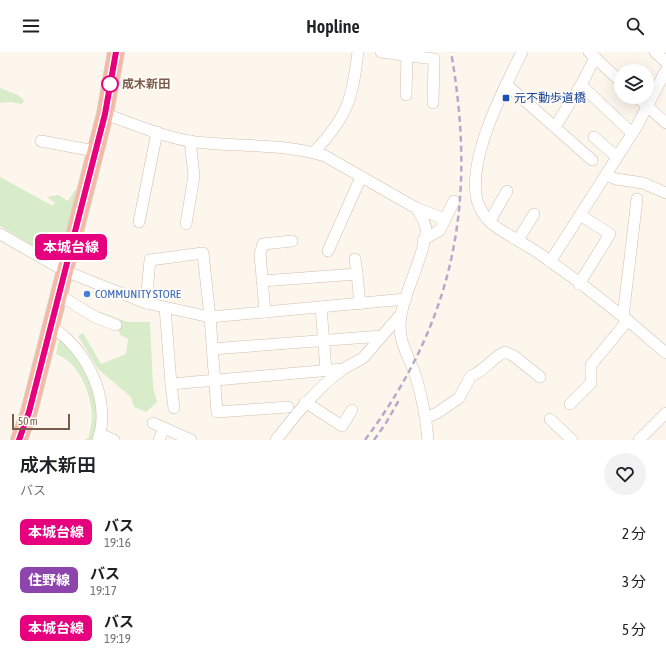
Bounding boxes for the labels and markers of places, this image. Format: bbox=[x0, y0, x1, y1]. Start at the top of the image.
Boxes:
marker: 成木新田 bbox=[101, 75, 119, 93]
place label: 成木新田 bbox=[122, 77, 170, 91]
place label: 元不動歩道橋 bbox=[514, 91, 586, 105]
marker: 元不動歩道橋 bbox=[501, 93, 511, 103]
place label: COMMUNITY STORE bbox=[95, 287, 181, 301]
marker: COMMUNITY STORE bbox=[82, 289, 92, 299]

